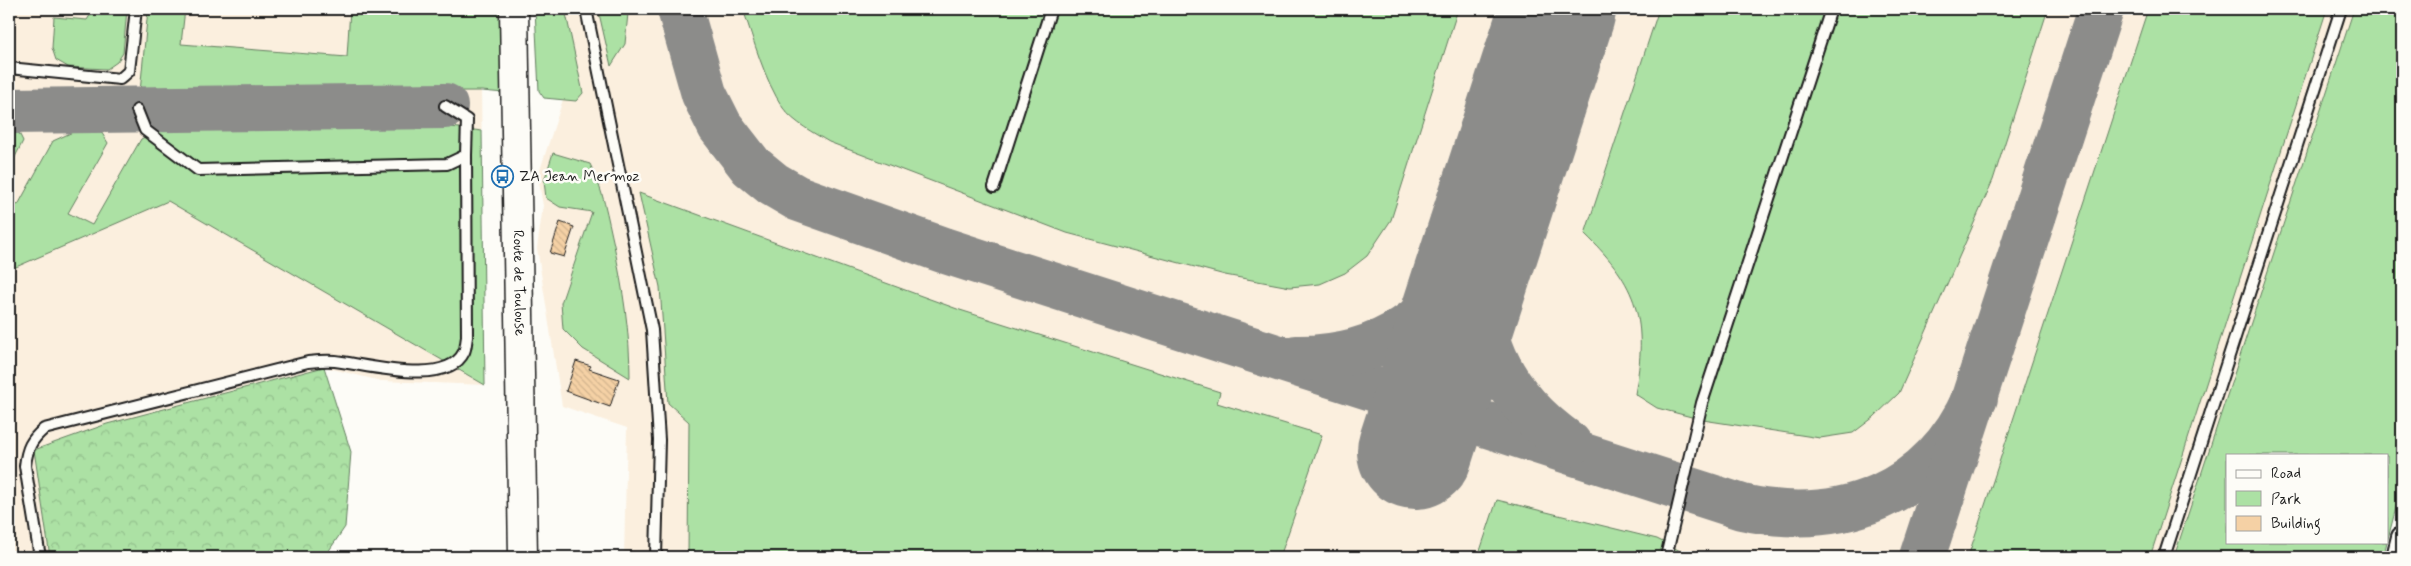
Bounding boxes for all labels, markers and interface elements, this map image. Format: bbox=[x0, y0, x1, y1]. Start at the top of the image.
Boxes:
bus stop icon: ZA Jean Mermoz bbox=[491, 165, 515, 189]
place label: ZA Jean Mermoz bbox=[519, 167, 640, 187]
street label: Route de Toulouse bbox=[508, 230, 529, 336]
legend bbox=[2226, 454, 2388, 544]
text: Road bbox=[2271, 464, 2301, 484]
text: Park bbox=[2271, 490, 2301, 510]
text: Building bbox=[2271, 514, 2321, 535]

